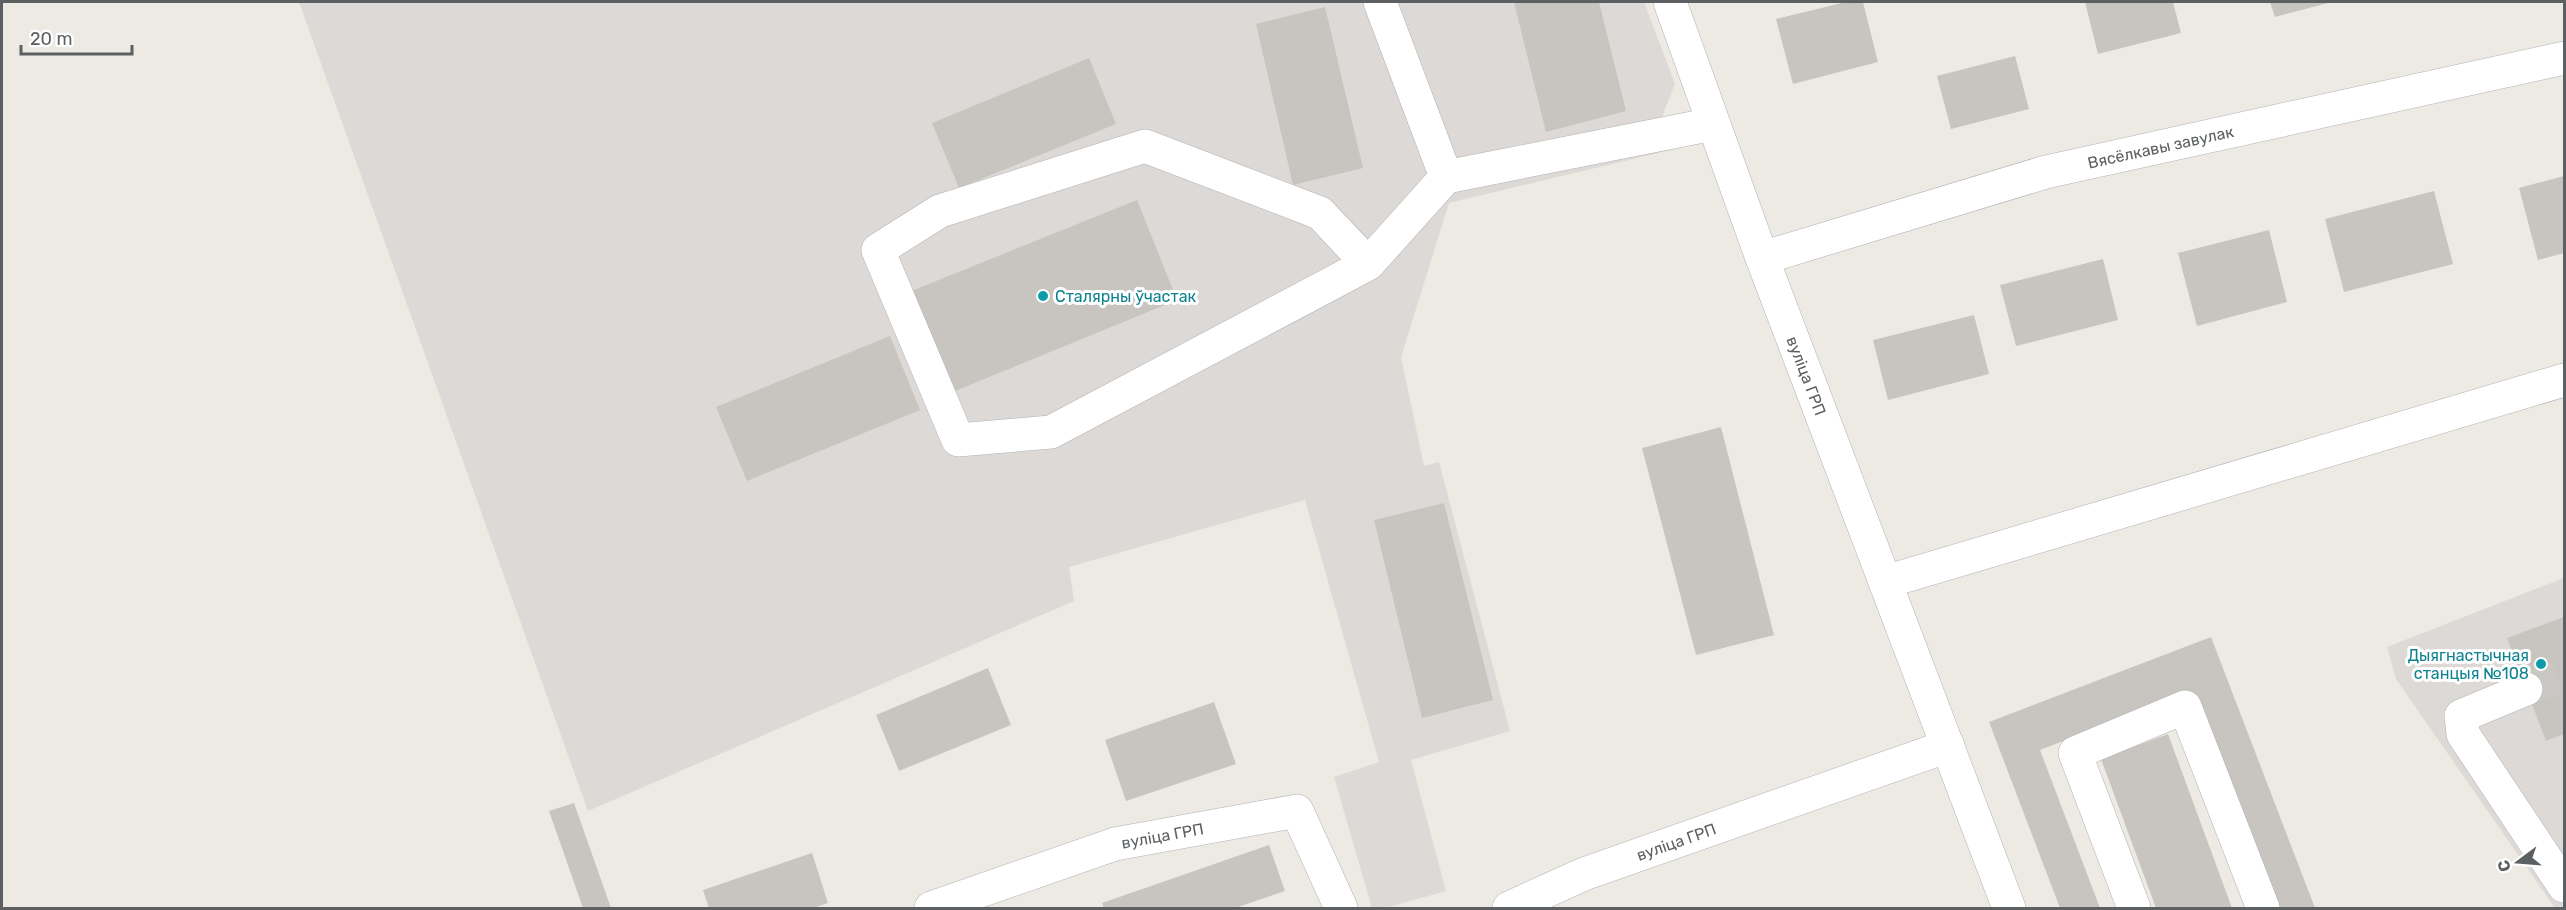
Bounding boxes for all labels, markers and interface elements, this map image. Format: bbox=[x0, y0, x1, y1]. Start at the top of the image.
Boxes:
scale bar bbox=[21, 18, 132, 56]
text: 20 m bbox=[30, 28, 72, 50]
street label: Вясёлкавы завулак bbox=[2086, 121, 2236, 172]
place label: Сталярны ўчастак bbox=[1055, 287, 1196, 306]
marker: Сталярны ўчастак bbox=[1036, 289, 1050, 303]
street label: вуліца ГРП bbox=[1783, 334, 1830, 418]
place label: Дыягнастычная станцыя №108 bbox=[2408, 646, 2529, 683]
marker: Дыягнастычная станцыя №108 bbox=[2534, 657, 2548, 671]
street label: вуліца ГРП bbox=[1120, 819, 1205, 852]
street label: вуліца ГРП bbox=[1634, 819, 1719, 864]
north arrow bbox=[2488, 832, 2548, 892]
text: С bbox=[2493, 858, 2515, 874]

